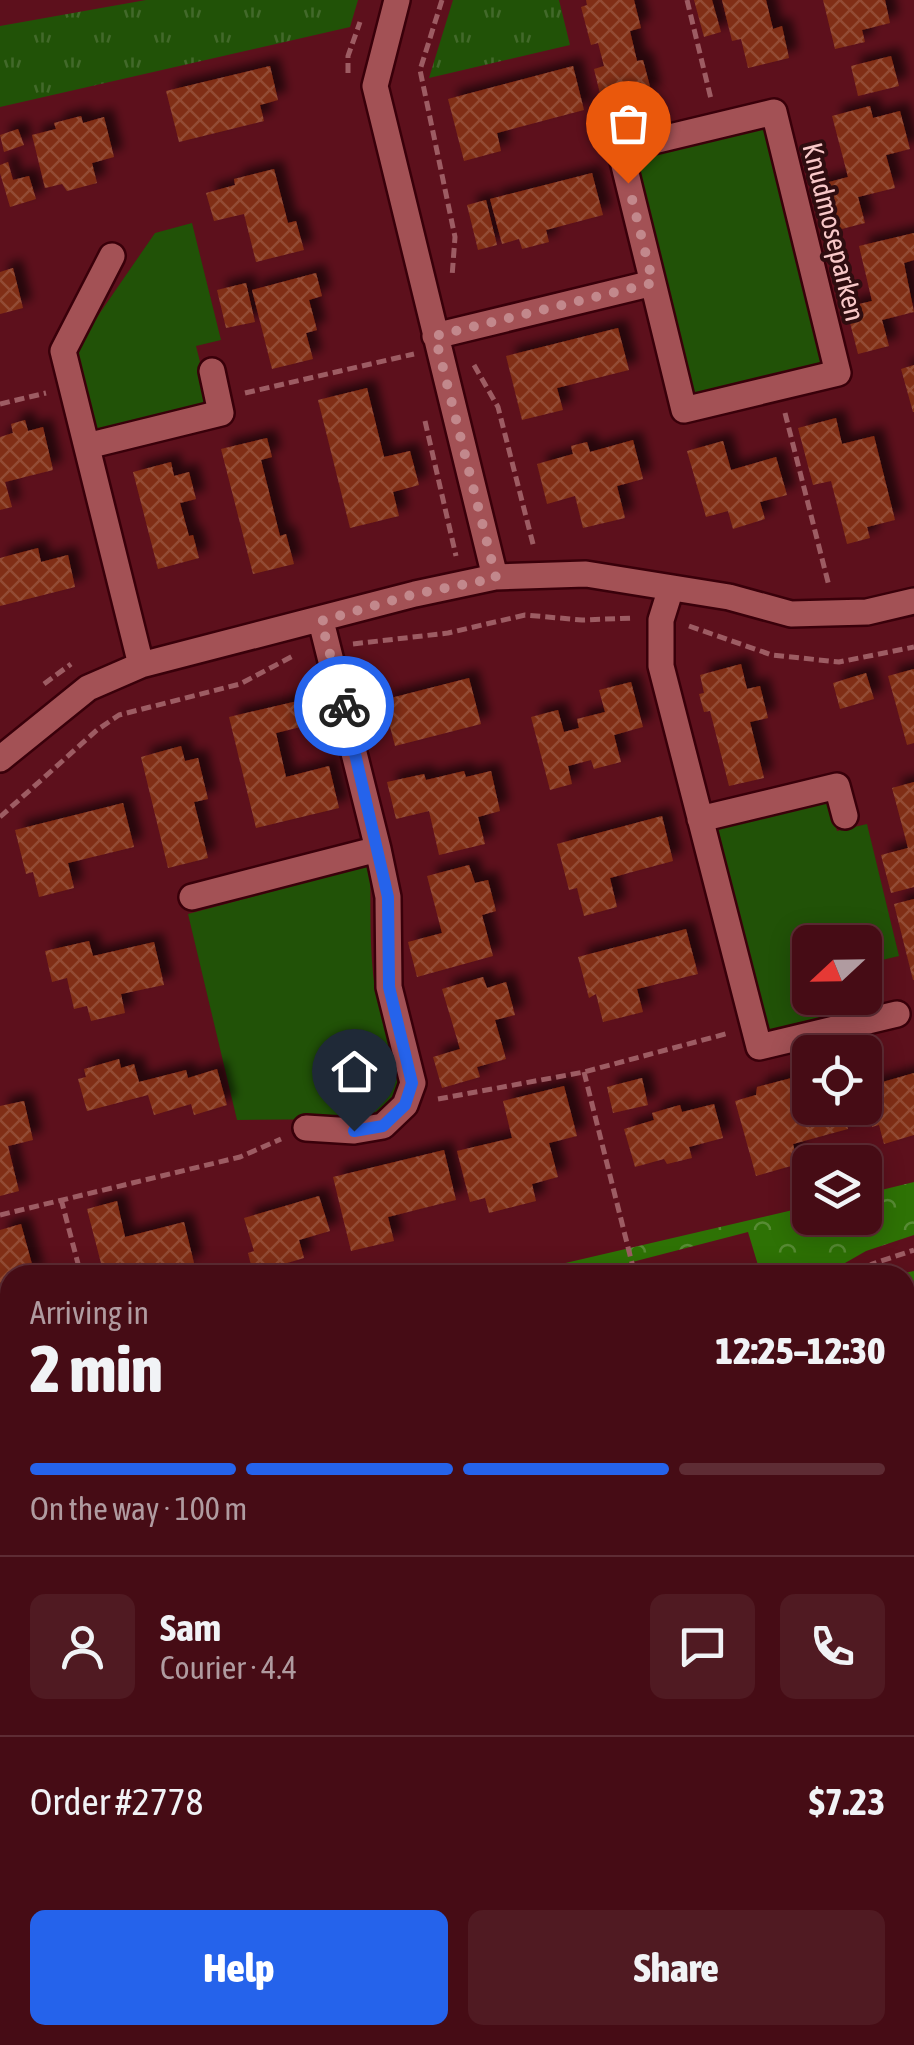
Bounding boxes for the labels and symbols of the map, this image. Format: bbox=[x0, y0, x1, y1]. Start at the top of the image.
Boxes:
pin bbox=[586, 81, 671, 184]
street label: Knudmoseparken bbox=[796, 140, 872, 324]
courier bbox=[294, 656, 394, 756]
north arrow bbox=[792, 925, 882, 1015]
pin bbox=[312, 1029, 397, 1132]

